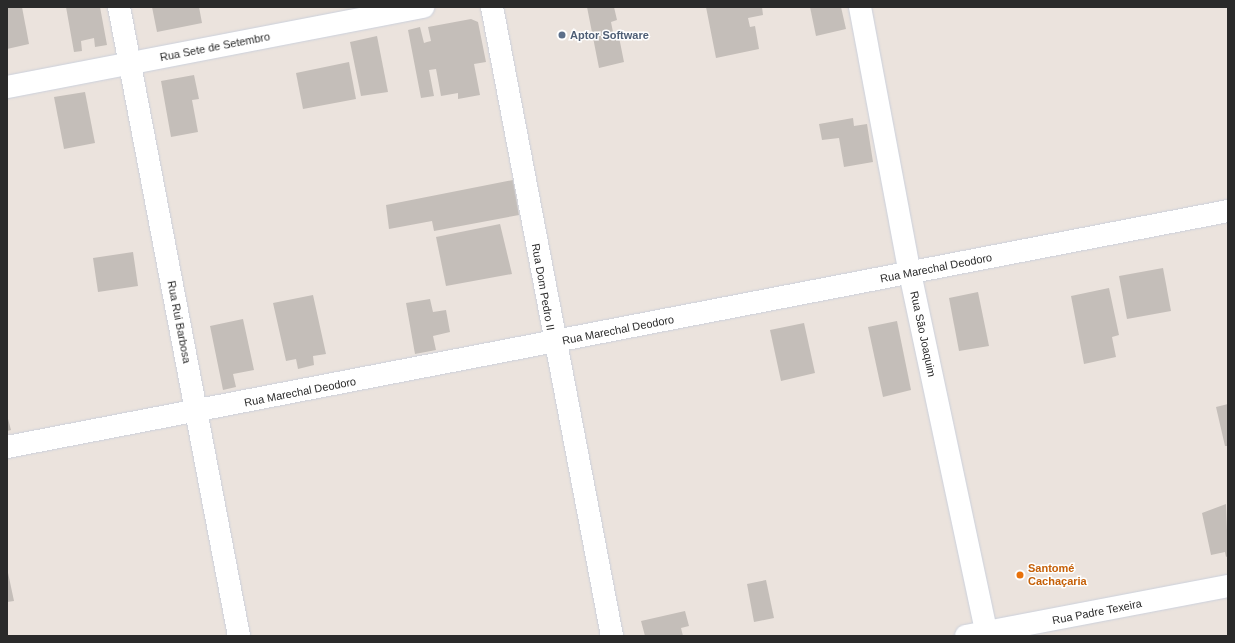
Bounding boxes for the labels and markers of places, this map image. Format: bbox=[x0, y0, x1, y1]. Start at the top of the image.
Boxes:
place label: Aptor Software bbox=[570, 28, 649, 42]
marker: Aptor Software bbox=[557, 30, 567, 40]
place label: Santomé Cachaçaria bbox=[1028, 562, 1087, 588]
marker: Santomé Cachaçaria bbox=[1015, 570, 1025, 580]

